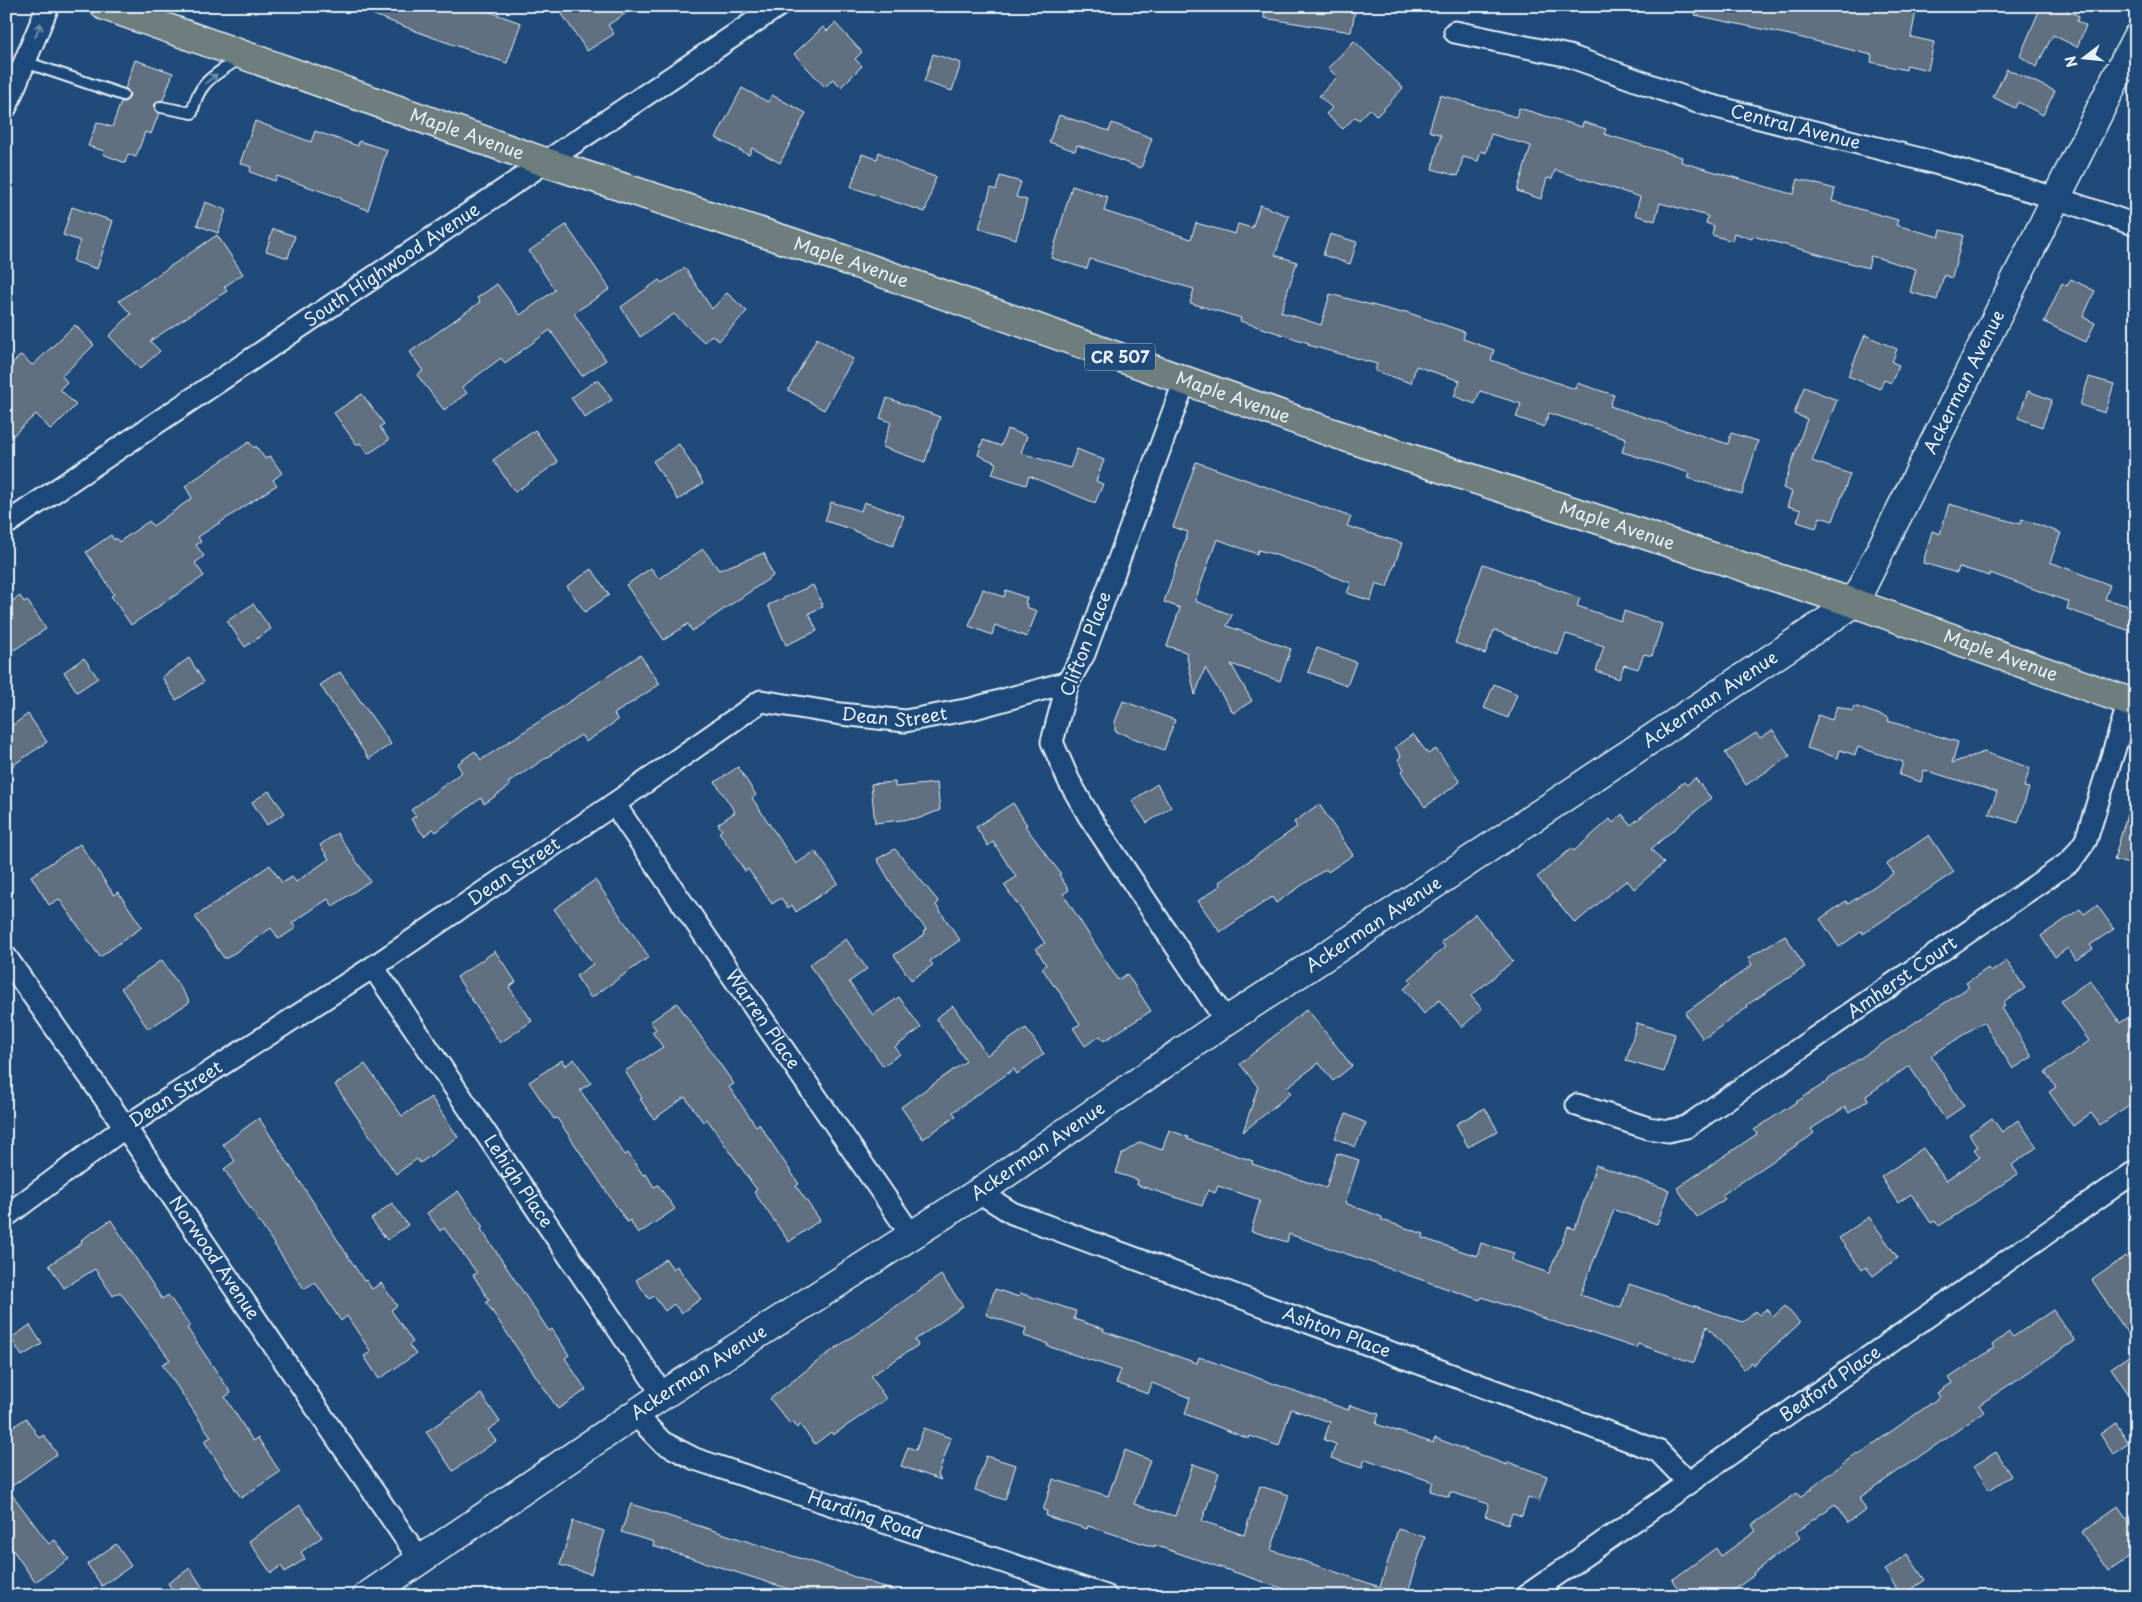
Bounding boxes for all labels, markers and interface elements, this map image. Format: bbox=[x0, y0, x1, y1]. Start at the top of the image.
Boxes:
one-way arrow bbox=[34, 23, 44, 38]
north arrow bbox=[2060, 32, 2110, 82]
text: N bbox=[2059, 53, 2083, 70]
one-way arrow bbox=[204, 73, 217, 84]
street label: Central Avenue bbox=[1728, 96, 1864, 155]
street label: Maple Avenue bbox=[406, 100, 529, 166]
street label: South Highwood Avenue bbox=[298, 195, 485, 332]
street label: Maple Avenue bbox=[791, 229, 913, 293]
street label: Ackerman Avenue bbox=[1916, 305, 2010, 458]
road number: CR 507 bbox=[1085, 344, 1155, 371]
street label: Maple Avenue bbox=[1172, 363, 1295, 429]
street label: Maple Avenue bbox=[1556, 493, 1679, 556]
street label: Clifton Place bbox=[1052, 587, 1117, 700]
street label: Maple Avenue bbox=[1940, 621, 2062, 687]
street label: Ackerman Avenue bbox=[1636, 643, 1782, 753]
street label: Dean Street bbox=[840, 699, 949, 733]
street label: Dean Street bbox=[462, 829, 565, 911]
street label: Ackerman Avenue bbox=[1299, 868, 1446, 978]
street label: Amherst Court bbox=[1841, 929, 1962, 1024]
street label: Warren Place bbox=[720, 964, 808, 1074]
street label: Dean Street bbox=[123, 1053, 227, 1133]
street label: Ackerman Avenue bbox=[965, 1094, 1110, 1206]
street label: Lehigh Place bbox=[478, 1129, 561, 1233]
street label: Norwood Avenue bbox=[164, 1190, 268, 1325]
street label: Ashton Place bbox=[1279, 1299, 1395, 1363]
street label: Ackerman Avenue bbox=[624, 1317, 771, 1426]
street label: Bedford Place bbox=[1773, 1338, 1886, 1428]
street label: Harding Road bbox=[805, 1483, 927, 1546]

